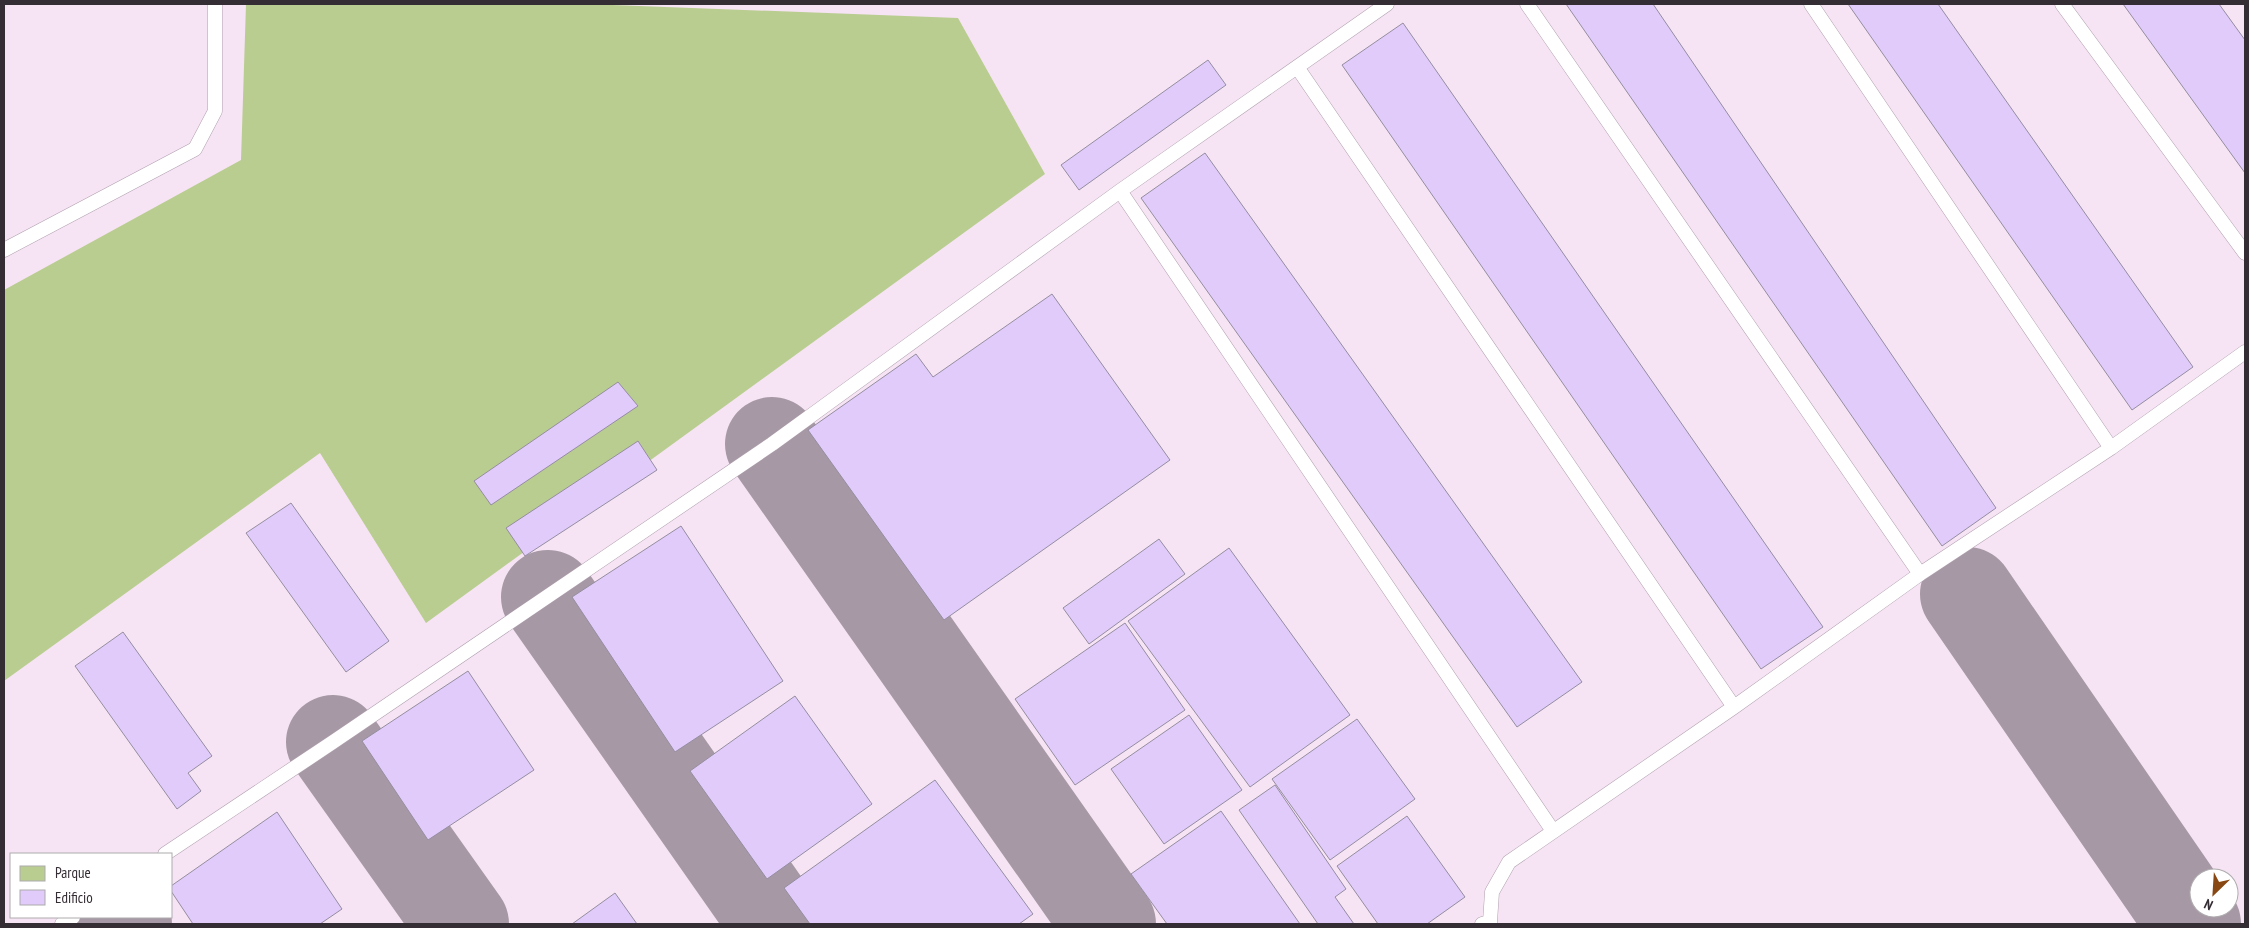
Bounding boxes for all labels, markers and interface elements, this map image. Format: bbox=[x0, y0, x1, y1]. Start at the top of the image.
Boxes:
legend bbox=[10, 853, 172, 918]
text: Parque bbox=[55, 863, 91, 882]
north arrow bbox=[2189, 868, 2239, 918]
text: Edificio bbox=[55, 888, 93, 907]
text: N bbox=[2201, 895, 2216, 915]

